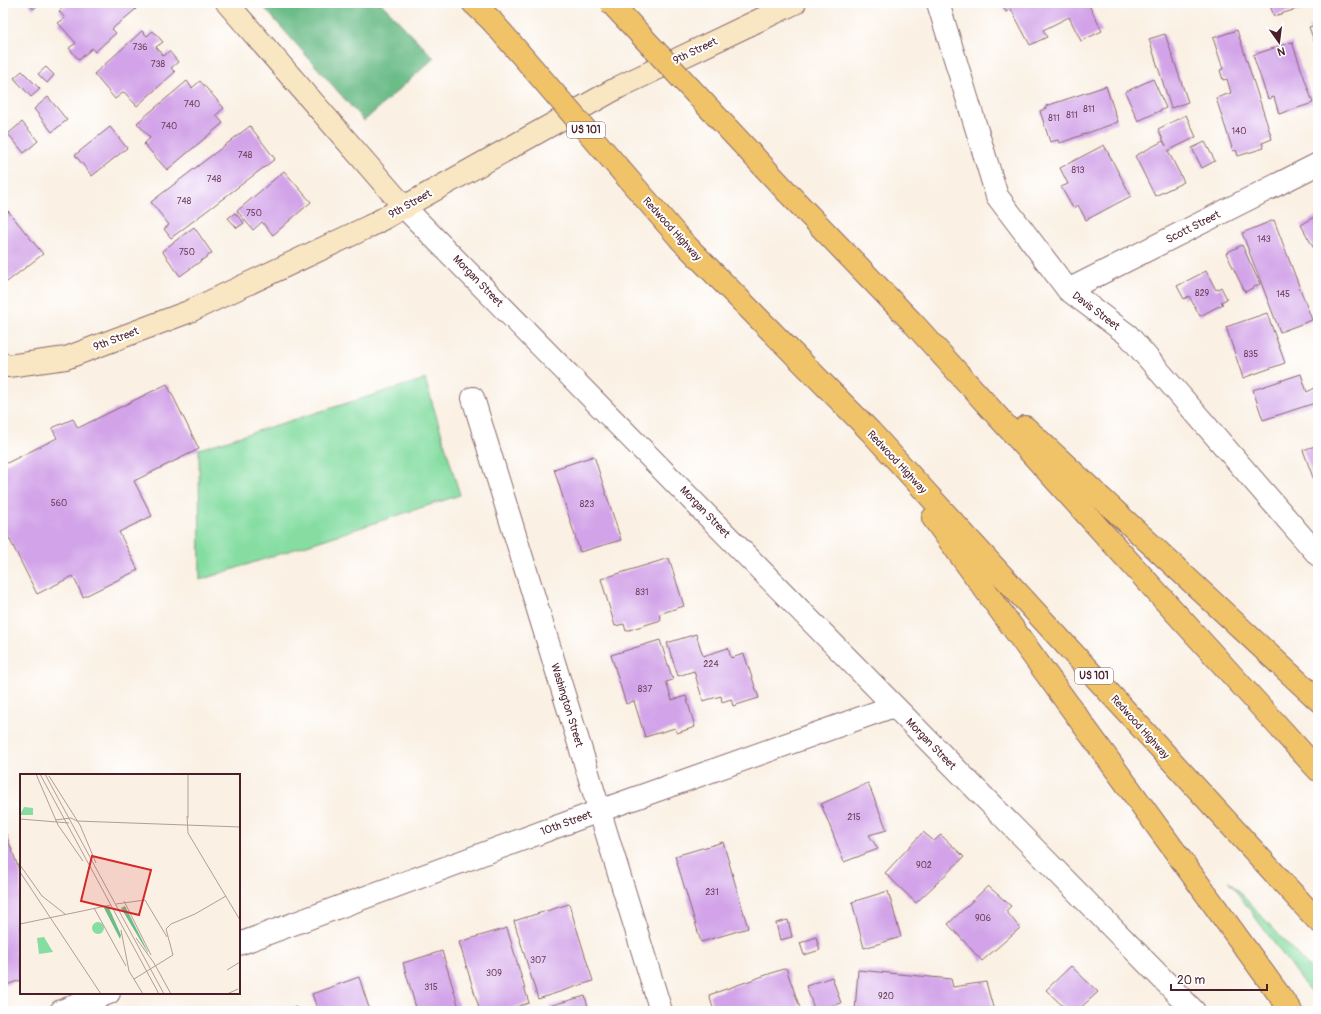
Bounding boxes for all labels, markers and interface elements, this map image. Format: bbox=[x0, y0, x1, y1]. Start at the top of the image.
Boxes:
north arrow bbox=[1259, 22, 1299, 62]
street label: 9th Street bbox=[671, 35, 720, 67]
house number: 736 bbox=[132, 42, 148, 53]
text: N bbox=[1276, 44, 1286, 59]
house number: 738 bbox=[151, 59, 166, 70]
house number: 740 bbox=[184, 99, 200, 110]
house number: 811 bbox=[1083, 104, 1095, 115]
house number: 811 bbox=[1066, 110, 1078, 121]
house number: 811 bbox=[1048, 113, 1060, 124]
house number: 740 bbox=[161, 121, 177, 132]
road number: US 101 bbox=[567, 122, 605, 138]
house number: 140 bbox=[1232, 126, 1246, 137]
house number: 748 bbox=[238, 150, 253, 161]
house number: 813 bbox=[1071, 165, 1085, 176]
house number: 748 bbox=[207, 174, 222, 185]
street label: 9th Street bbox=[386, 187, 434, 221]
street label: Redwood Highway bbox=[640, 194, 704, 264]
house number: 748 bbox=[177, 196, 192, 207]
house number: 750 bbox=[246, 208, 262, 219]
street label: Scott Street bbox=[1164, 208, 1223, 246]
house number: 143 bbox=[1257, 234, 1271, 245]
house number: 750 bbox=[179, 247, 195, 258]
street label: Morgan Street bbox=[450, 253, 506, 310]
house number: 829 bbox=[1195, 288, 1209, 299]
street label: Davis Street bbox=[1070, 289, 1123, 333]
house number: 145 bbox=[1276, 289, 1290, 300]
street label: 9th Street bbox=[92, 324, 141, 354]
house number: 835 bbox=[1244, 349, 1258, 360]
street label: Redwood Highway bbox=[865, 428, 930, 496]
street label: Morgan Street bbox=[677, 484, 733, 541]
house number: 560 bbox=[51, 498, 67, 509]
house number: 823 bbox=[580, 499, 594, 510]
house number: 831 bbox=[635, 587, 649, 598]
house number: 224 bbox=[703, 659, 719, 670]
street label: Washington Street bbox=[548, 662, 586, 749]
road number: US 101 bbox=[1075, 668, 1113, 684]
house number: 837 bbox=[638, 684, 652, 695]
street label: Redwood Highway bbox=[1108, 692, 1172, 762]
street label: Morgan Street bbox=[903, 716, 959, 773]
inset map bbox=[20, 774, 240, 994]
street label: 10th Street bbox=[539, 808, 594, 838]
house number: 215 bbox=[847, 812, 861, 823]
house number: 902 bbox=[916, 860, 932, 871]
house number: 231 bbox=[705, 887, 719, 898]
house number: 906 bbox=[975, 913, 991, 924]
house number: 307 bbox=[530, 955, 546, 966]
scale bar bbox=[1171, 966, 1267, 992]
house number: 309 bbox=[486, 968, 502, 979]
text: 20 m bbox=[1177, 973, 1206, 988]
house number: 315 bbox=[424, 982, 438, 993]
house number: 920 bbox=[878, 991, 894, 1002]

